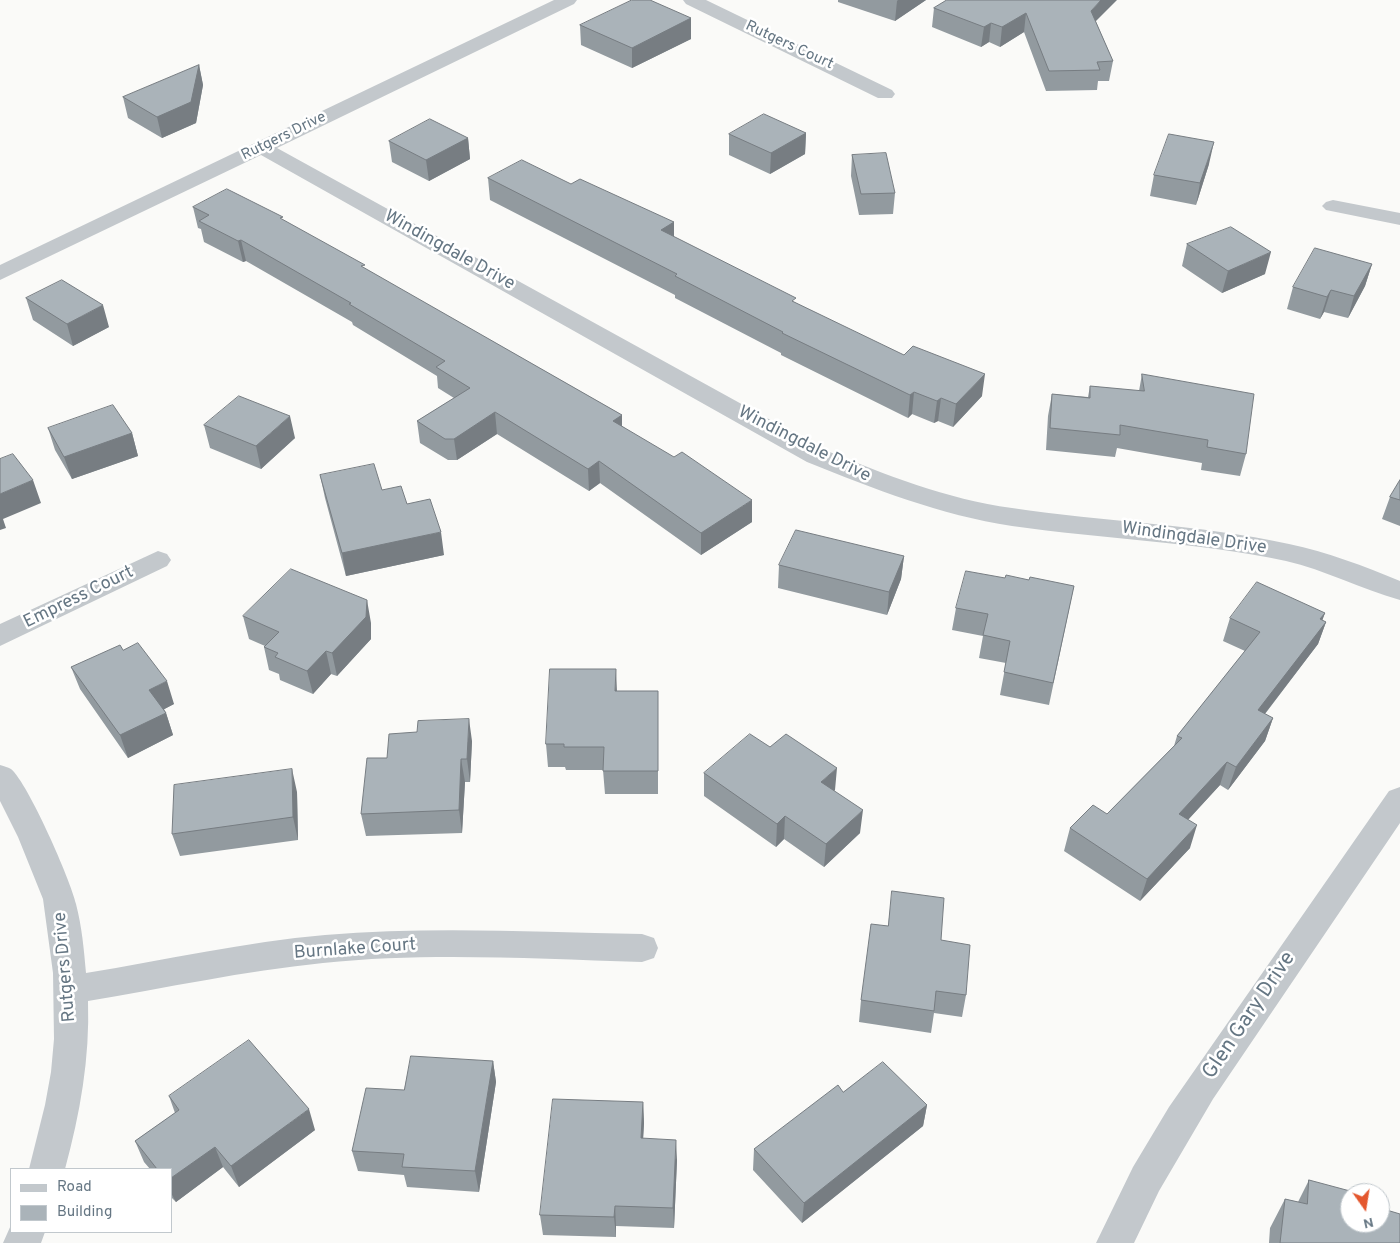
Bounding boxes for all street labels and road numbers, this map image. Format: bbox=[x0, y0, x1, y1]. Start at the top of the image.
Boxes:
street label: Rutgers Court bbox=[742, 18, 836, 74]
street label: Rutgers Drive bbox=[239, 109, 329, 165]
street label: Windingdale Drive bbox=[380, 206, 518, 296]
street label: Windingdale Drive bbox=[734, 402, 874, 488]
street label: Windingdale Drive bbox=[1120, 518, 1268, 560]
street label: Empress Court bbox=[21, 562, 137, 634]
street label: Rutgers Drive bbox=[50, 911, 82, 1023]
street label: Burnlake Court bbox=[293, 935, 417, 965]
street label: Glen Gary Drive bbox=[1198, 948, 1302, 1084]

